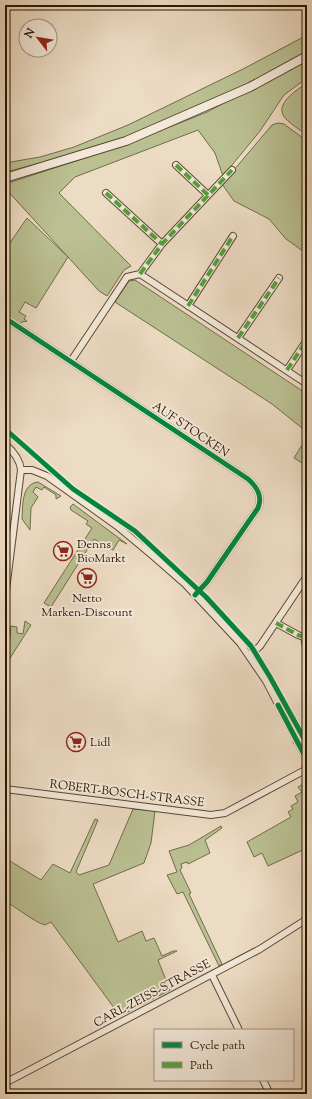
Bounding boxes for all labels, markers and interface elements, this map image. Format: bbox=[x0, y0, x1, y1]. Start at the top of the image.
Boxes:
north arrow bbox=[18, 18, 58, 58]
text: N bbox=[21, 25, 40, 42]
street label: AUF STOCKEN bbox=[148, 397, 233, 462]
place label: Denns BioMarkt bbox=[77, 536, 126, 568]
supermarket icon: Denns BioMarkt bbox=[52, 540, 74, 562]
supermarket icon: Netto Marken-Discount bbox=[76, 567, 98, 589]
place label: Netto Marken-Discount bbox=[41, 590, 133, 622]
supermarket icon: Lidl bbox=[65, 731, 87, 753]
place label: Lidl bbox=[90, 734, 111, 752]
street label: ROBERT-BOSCH-STRASSE bbox=[48, 776, 206, 813]
street label: CARL-ZEISS-STRASSE bbox=[91, 955, 215, 1032]
legend bbox=[154, 1029, 294, 1081]
text: Cycle path bbox=[190, 1037, 245, 1055]
text: Path bbox=[190, 1057, 213, 1075]

